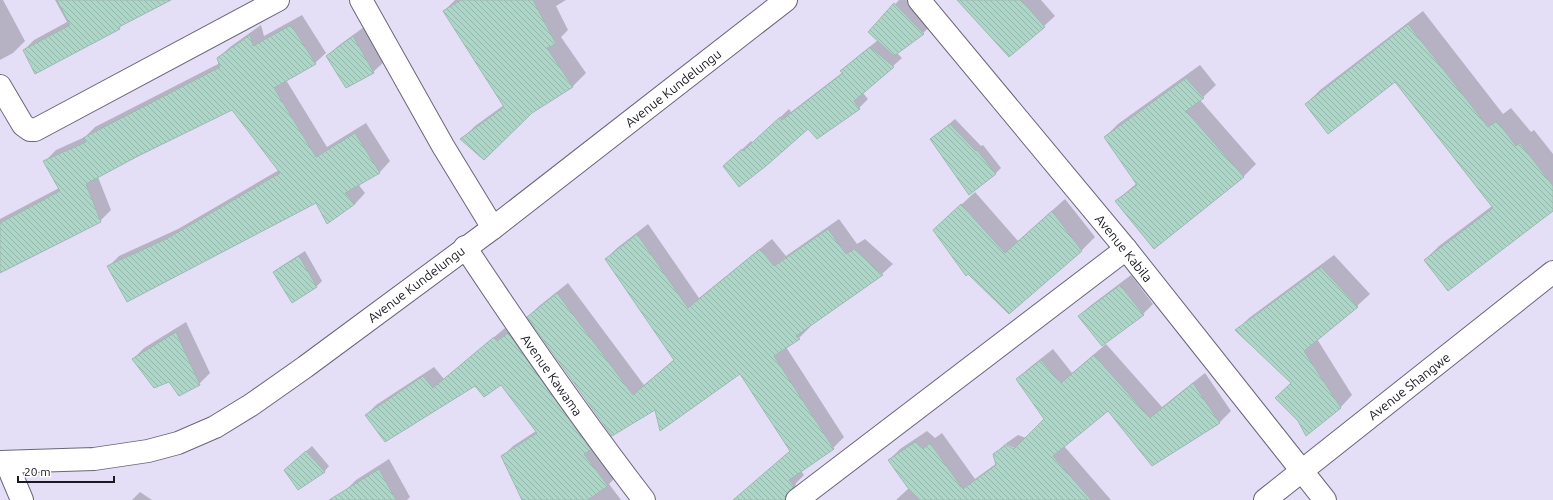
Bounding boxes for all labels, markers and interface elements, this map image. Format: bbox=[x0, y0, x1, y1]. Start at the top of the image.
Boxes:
street label: Avenue Kundelungu bbox=[622, 46, 724, 130]
street label: Avenue Kabila bbox=[1093, 212, 1155, 284]
street label: Avenue Kundelungu bbox=[365, 243, 467, 325]
street label: Avenue Kawama bbox=[519, 332, 585, 418]
street label: Avenue Shangwe bbox=[1365, 350, 1453, 422]
scale bar bbox=[18, 458, 114, 484]
text: 20 m bbox=[24, 465, 51, 478]

